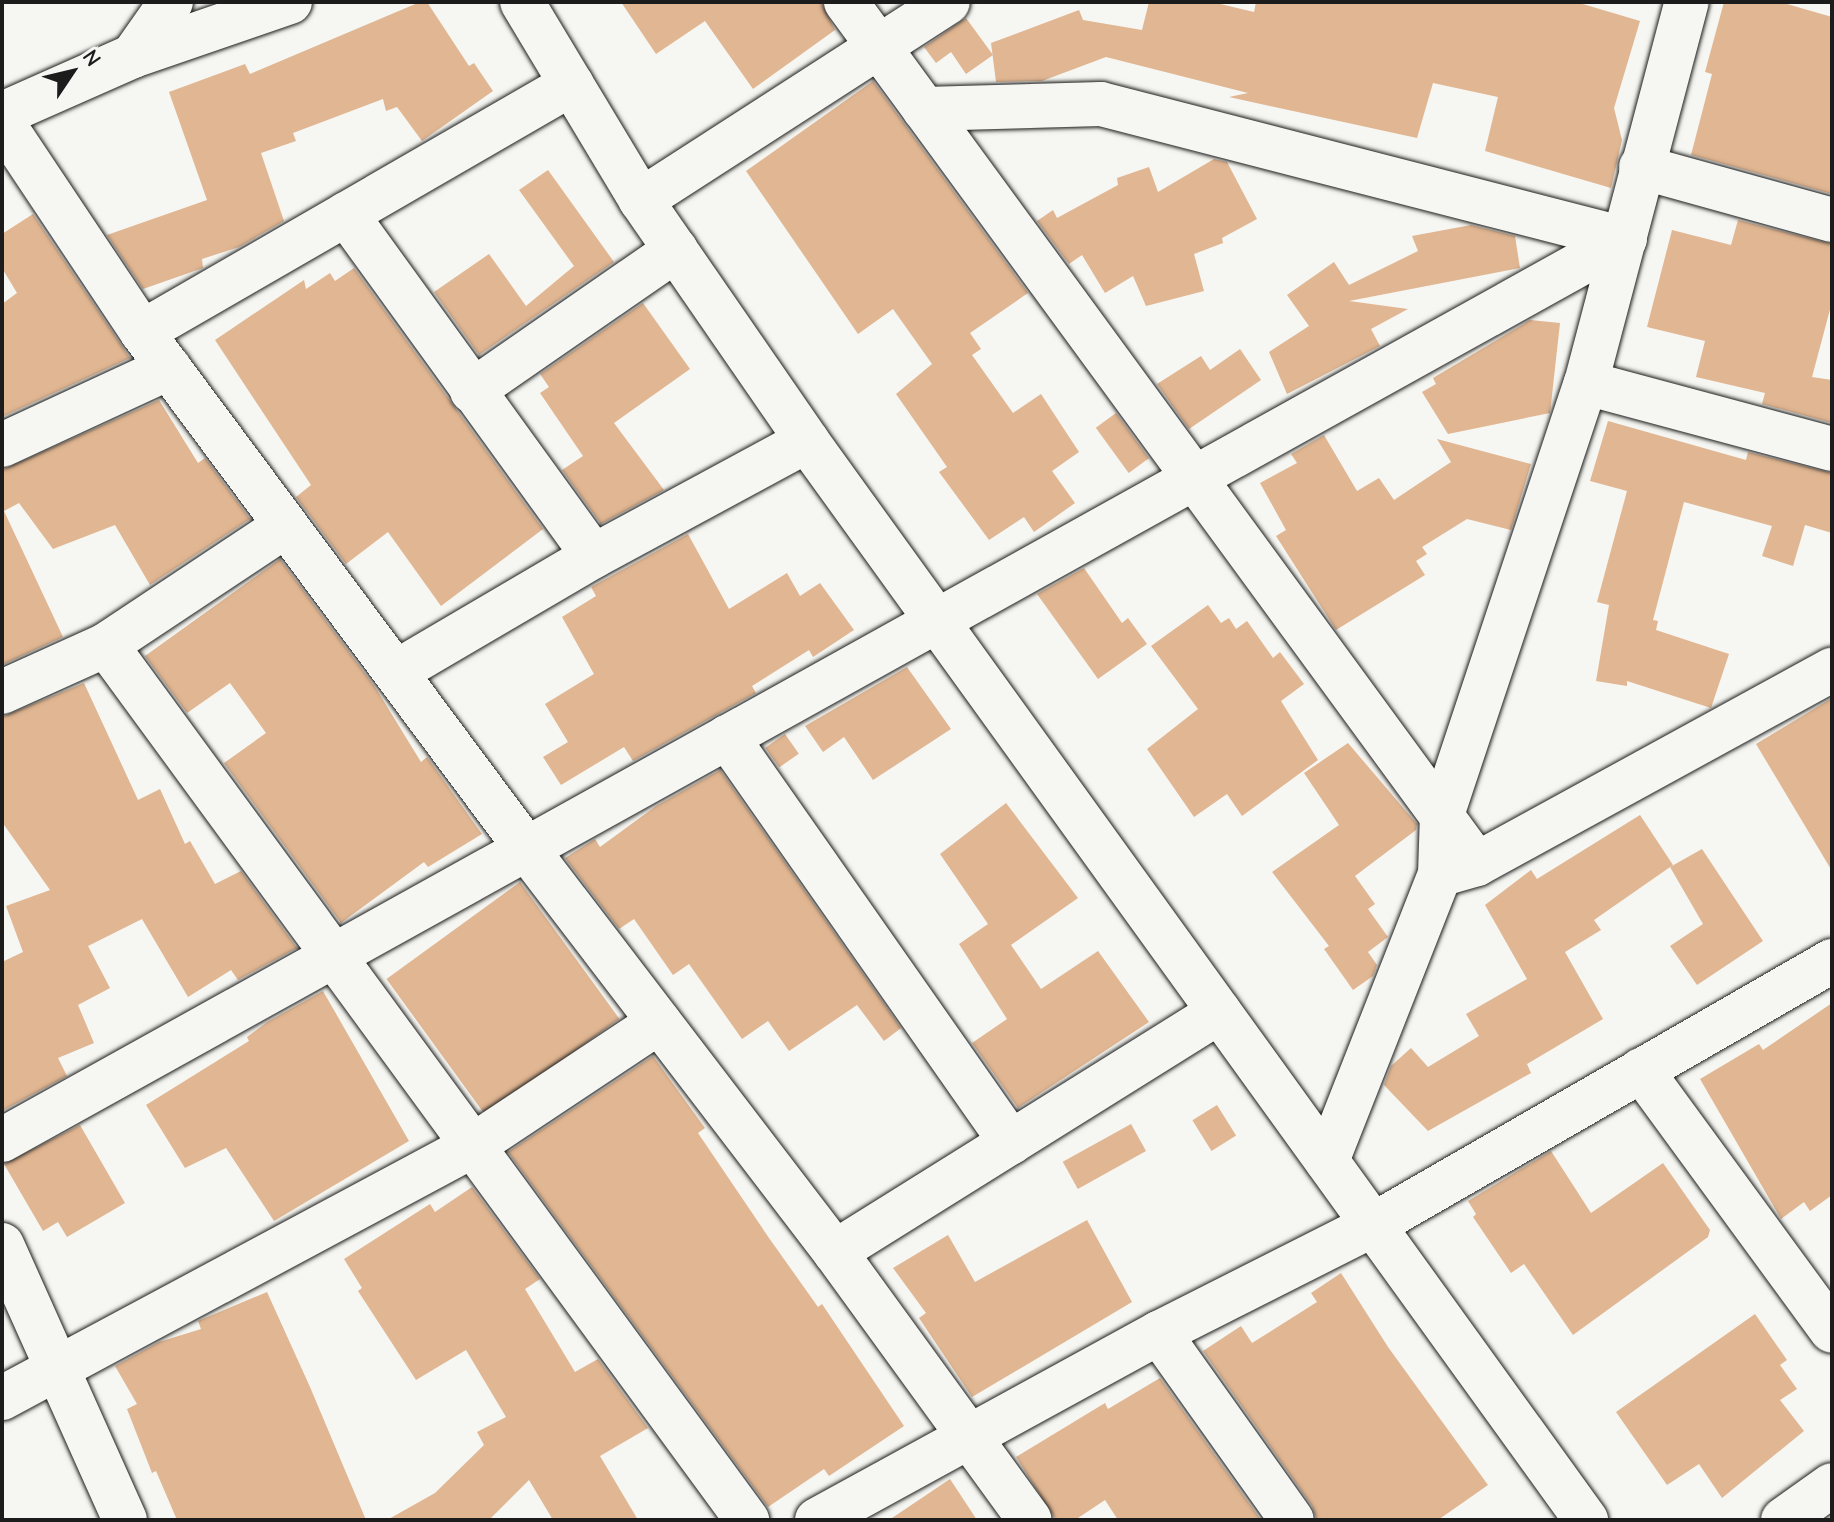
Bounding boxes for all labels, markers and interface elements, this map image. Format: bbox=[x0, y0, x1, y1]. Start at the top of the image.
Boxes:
north arrow bbox=[32, 32, 112, 112]
text: N bbox=[77, 45, 106, 72]

